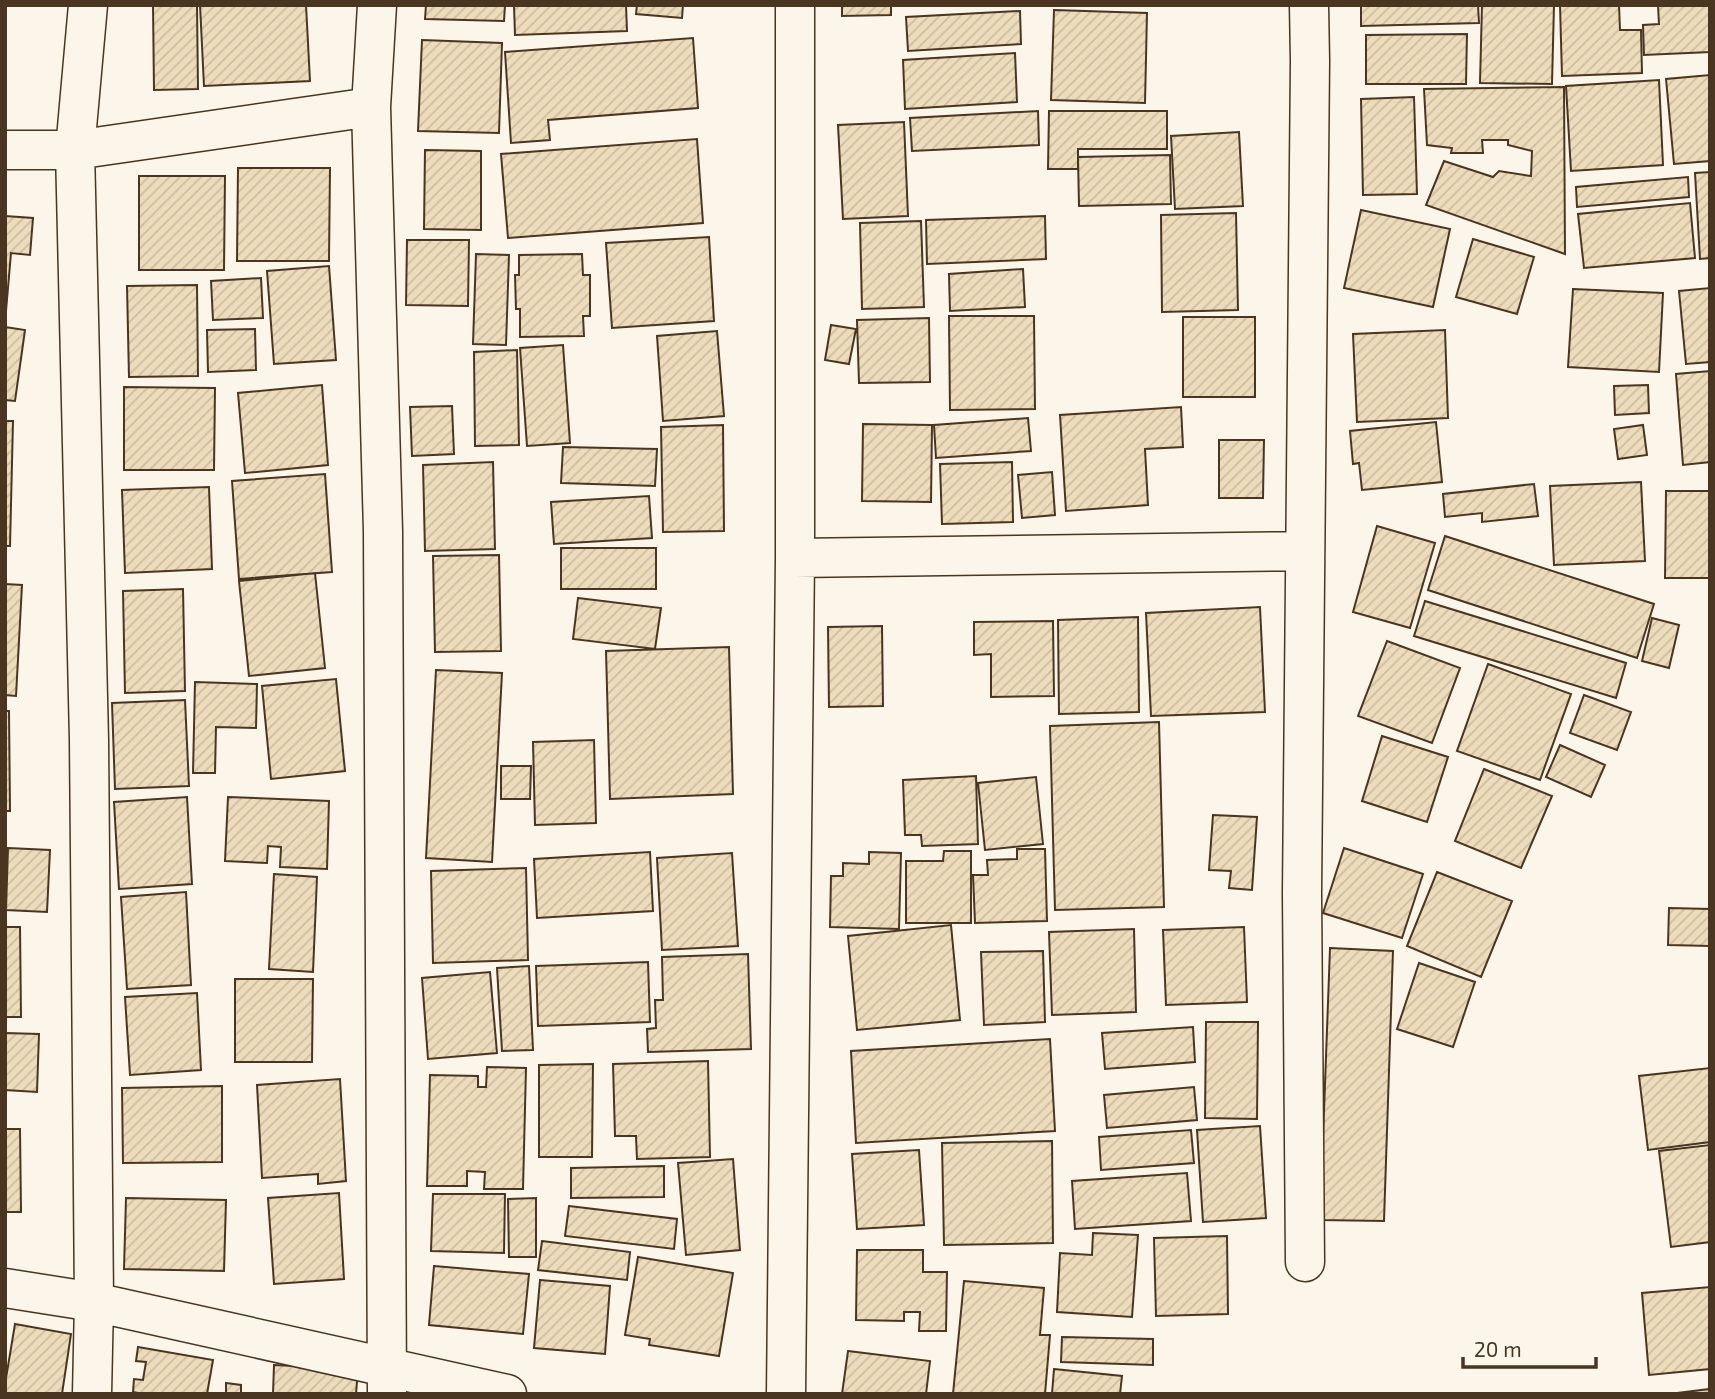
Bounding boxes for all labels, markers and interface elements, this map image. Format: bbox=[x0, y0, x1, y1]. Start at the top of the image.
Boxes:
scale bar bbox=[1463, 1326, 1596, 1370]
text: 20 m bbox=[1474, 1336, 1522, 1361]

